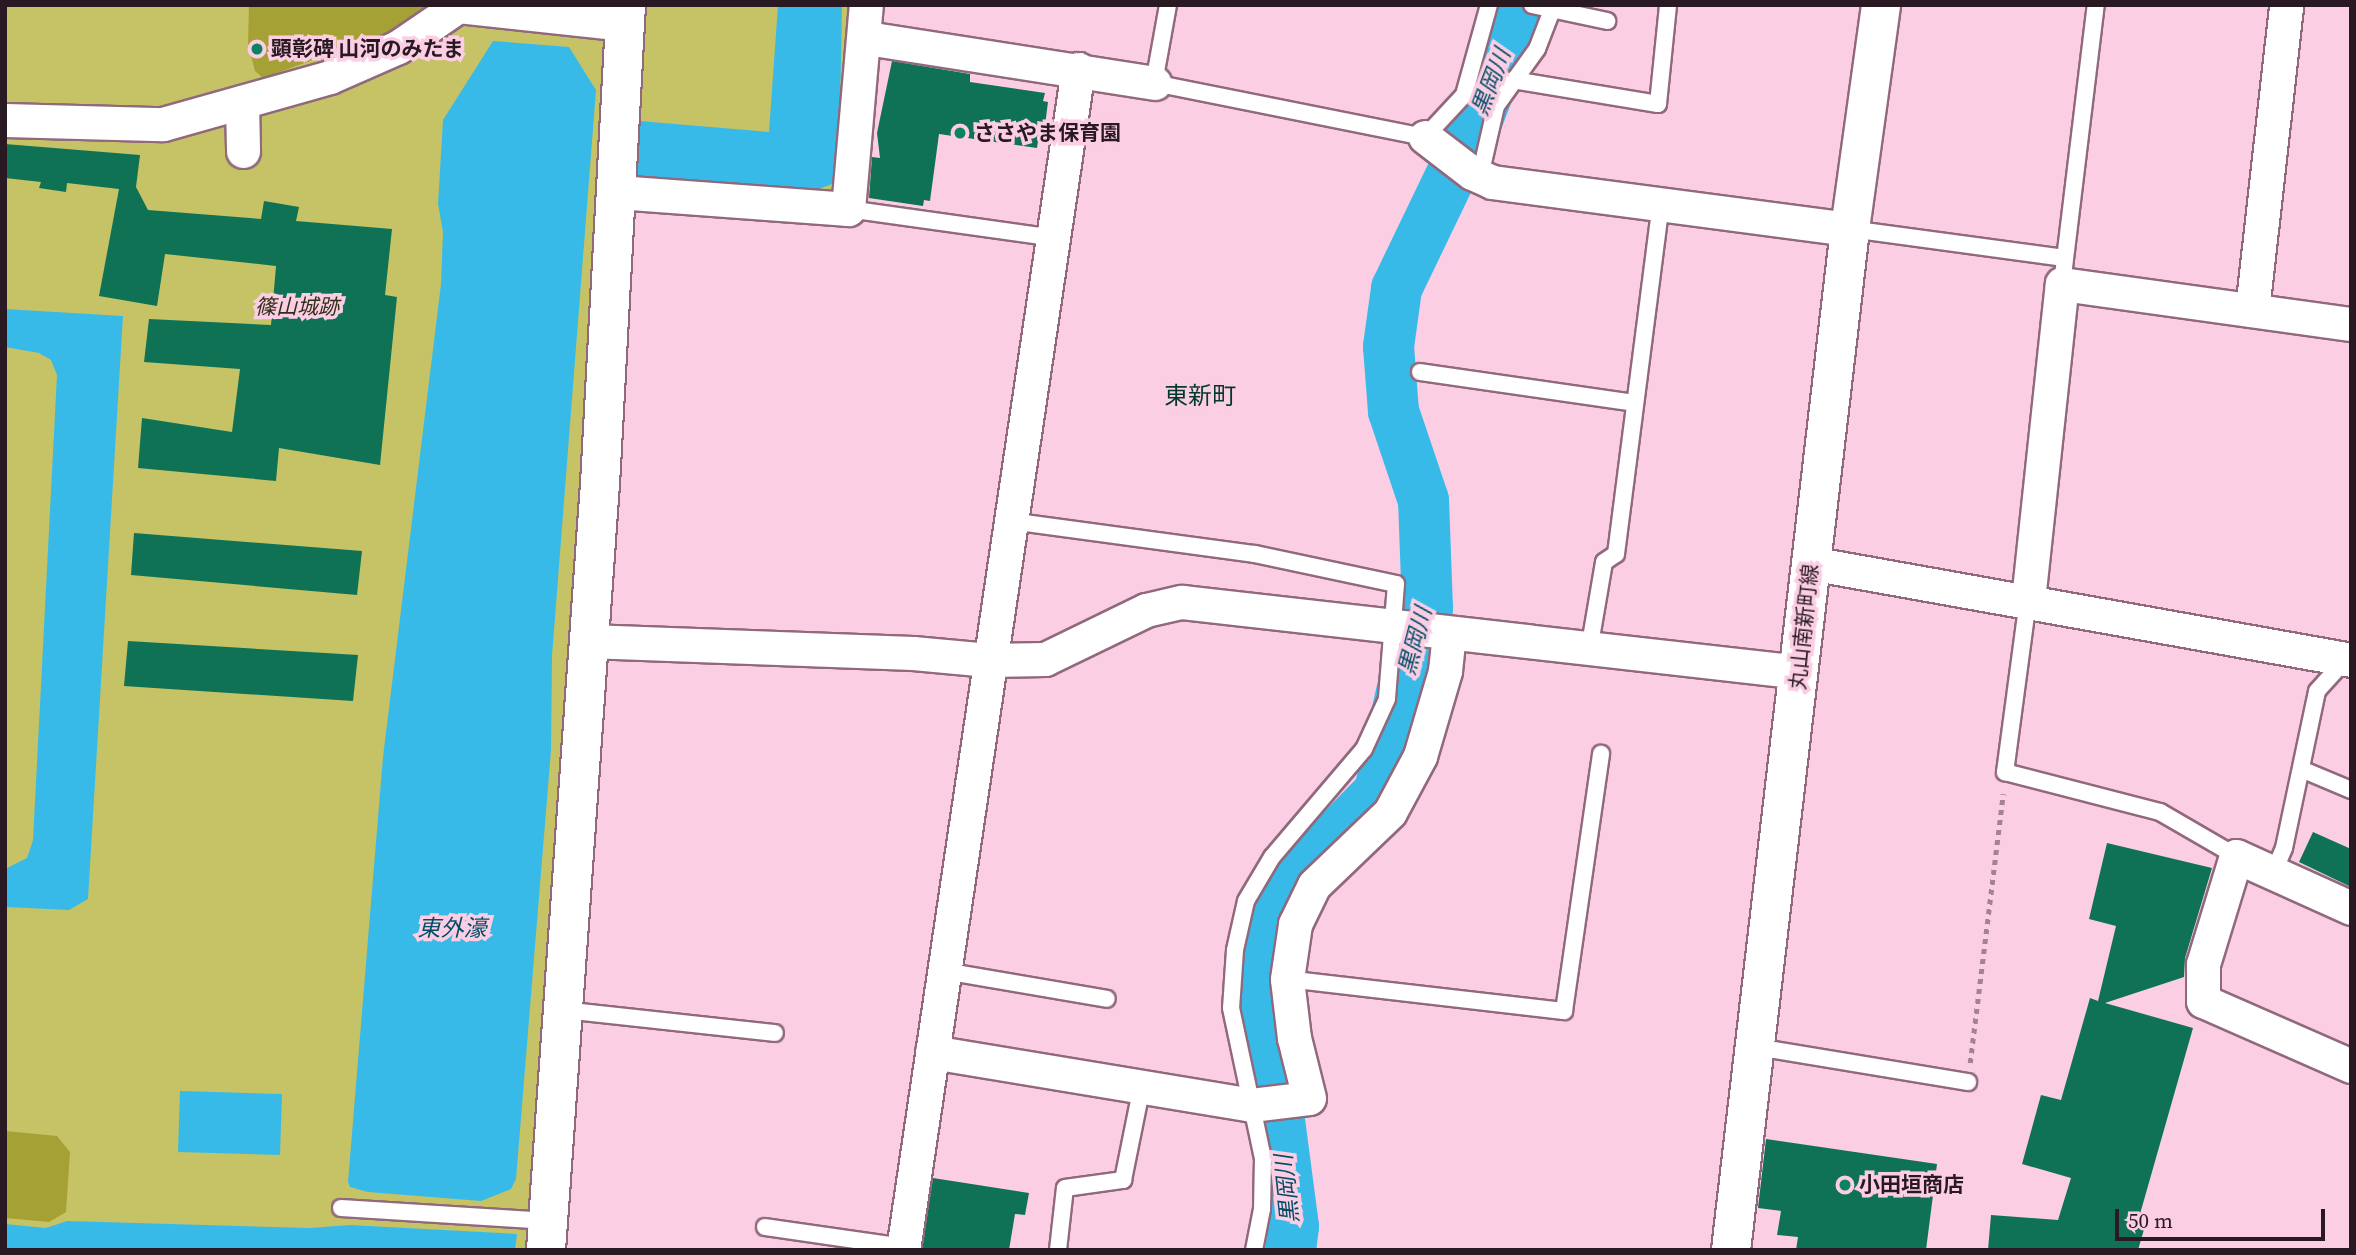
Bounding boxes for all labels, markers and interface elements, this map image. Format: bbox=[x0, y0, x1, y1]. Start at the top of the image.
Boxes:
place label: 顕彰碑 山河のみたま bbox=[271, 36, 464, 62]
marker: 顕彰碑 山河のみたま bbox=[249, 41, 265, 57]
water label: 黒岡川 bbox=[1466, 45, 1516, 119]
place label: ささやま保育園 bbox=[974, 120, 1121, 146]
marker: ささやま保育園 bbox=[952, 125, 968, 141]
park label: 篠山城跡 bbox=[255, 294, 339, 320]
district label: 東新町 bbox=[1164, 382, 1236, 410]
street label: 丸山南新町線 bbox=[1785, 563, 1823, 691]
water label: 黒岡川 bbox=[1393, 604, 1437, 678]
water label: 東外濠 bbox=[418, 914, 486, 942]
water label: 黒岡川 bbox=[1270, 1153, 1304, 1225]
place label: 小田垣商店 bbox=[1859, 1172, 1964, 1198]
marker: 小田垣商店 bbox=[1837, 1177, 1853, 1193]
scale bar bbox=[2118, 1196, 2328, 1240]
text: 50 m bbox=[2128, 1206, 2173, 1235]

